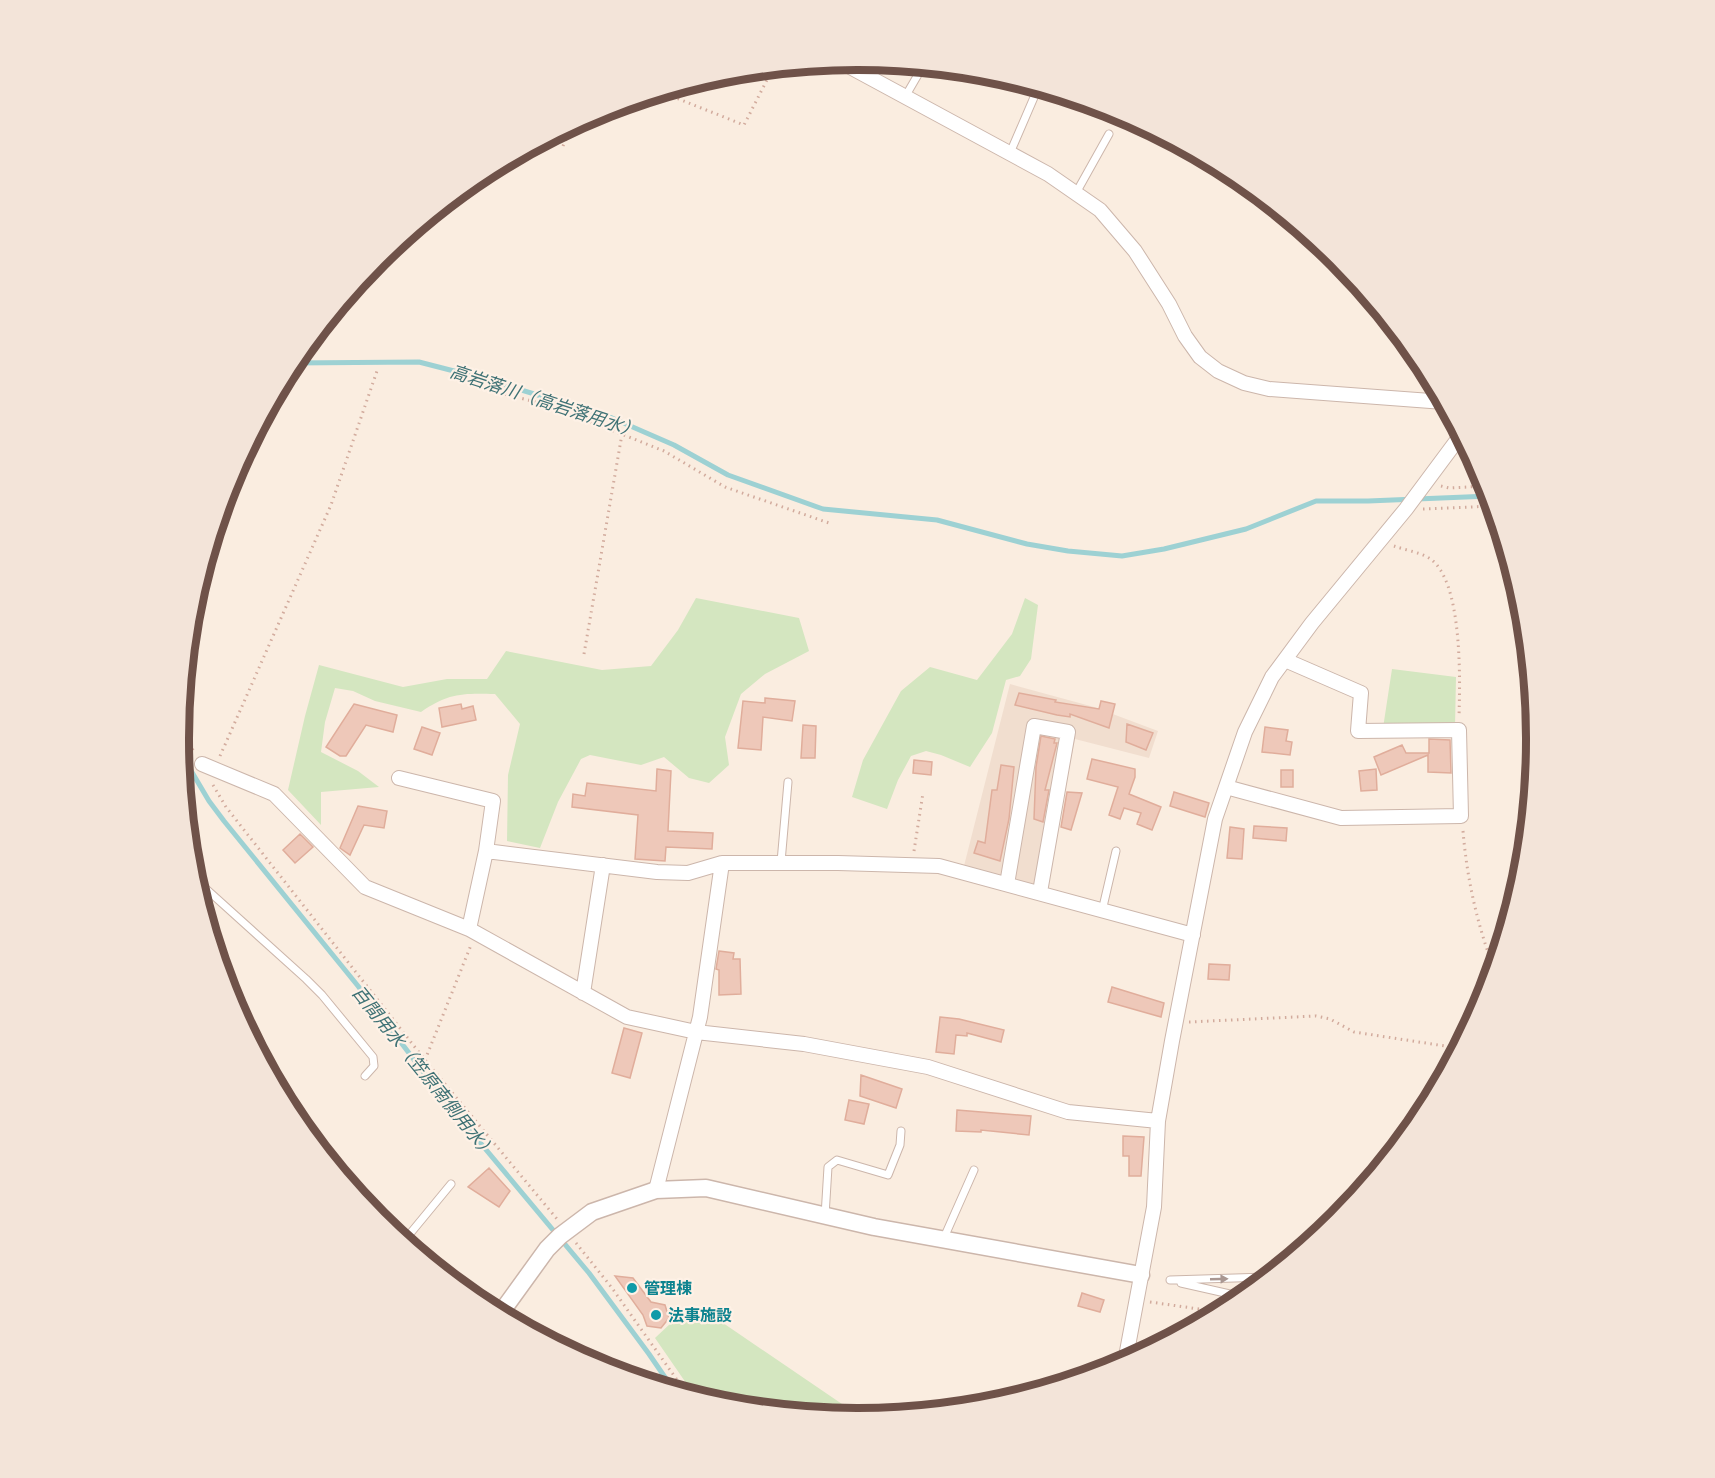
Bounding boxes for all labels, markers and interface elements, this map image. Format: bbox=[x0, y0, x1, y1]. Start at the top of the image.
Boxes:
water label: 高岩落川（高岩落用水） bbox=[448, 360, 642, 442]
water label: 百間用水（笠原南側用水） bbox=[348, 981, 500, 1163]
one-way arrow bbox=[1209, 1274, 1228, 1283]
place label: 管理棟 bbox=[644, 1279, 692, 1298]
marker: 管理棟 bbox=[625, 1281, 639, 1295]
place label: 法事施設 bbox=[668, 1306, 732, 1325]
marker: 法事施設 bbox=[649, 1308, 663, 1322]

